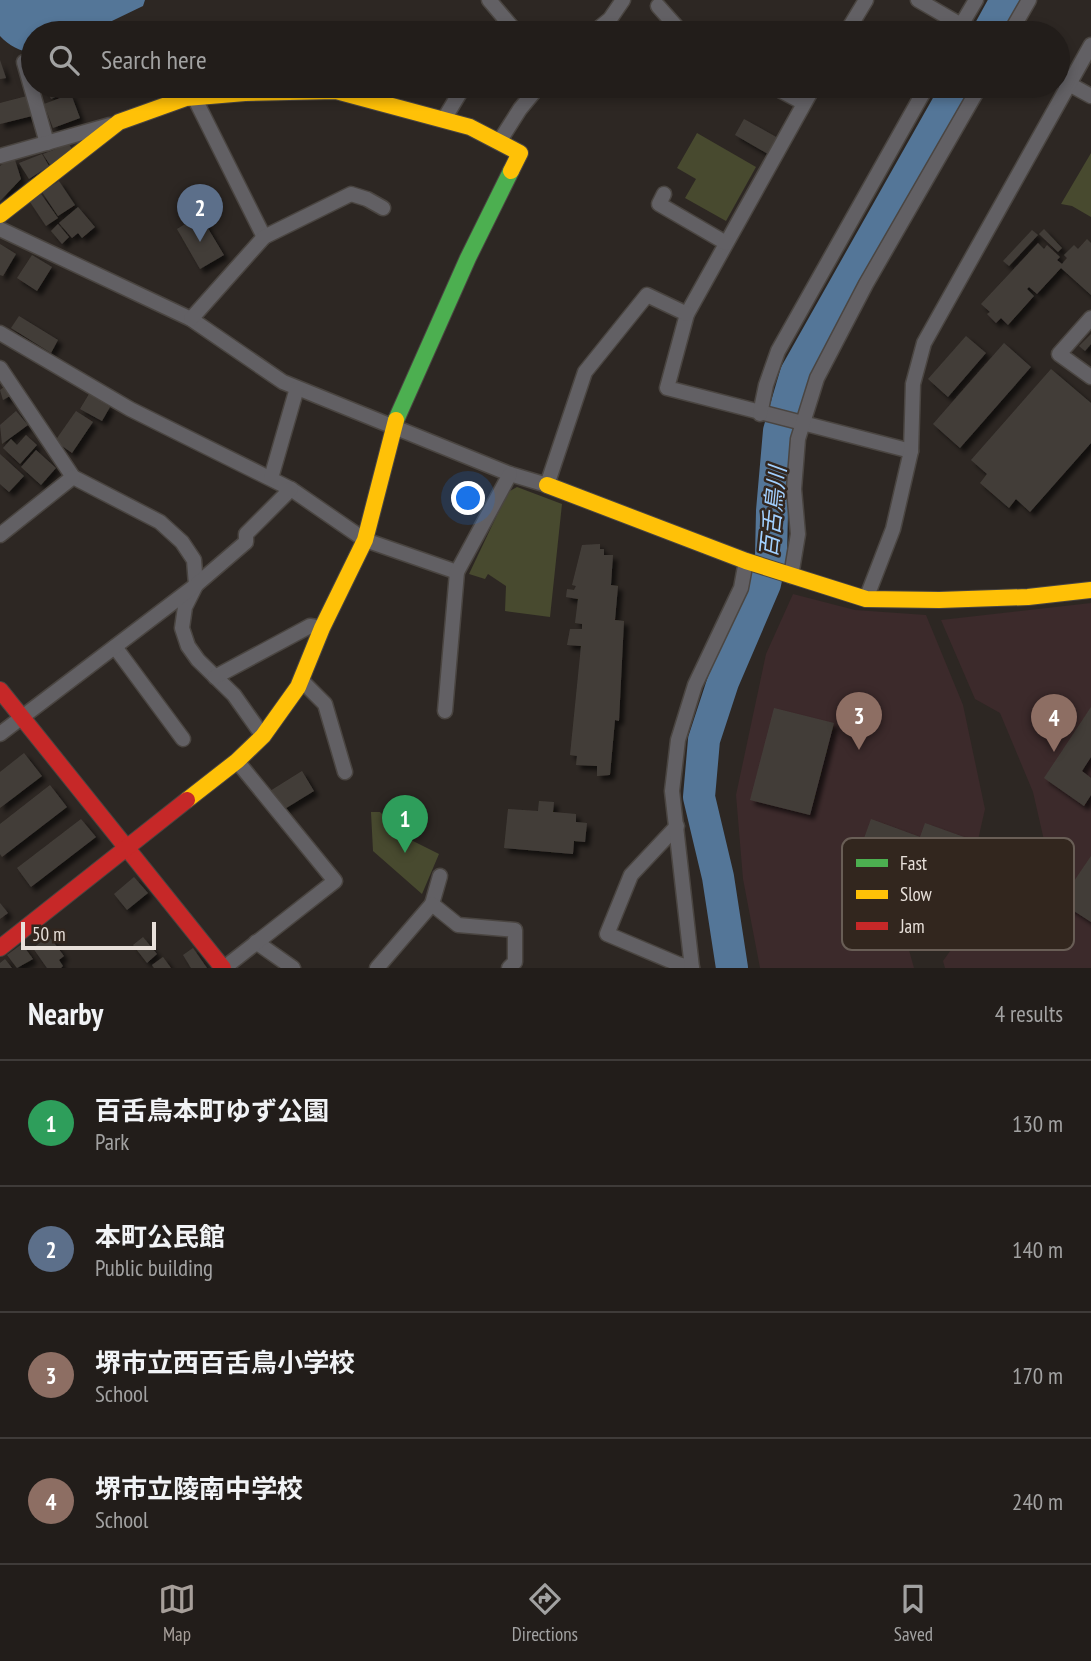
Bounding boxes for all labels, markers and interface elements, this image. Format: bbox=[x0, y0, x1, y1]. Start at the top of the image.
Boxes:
search box bbox=[21, 21, 1070, 98]
icon: search bbox=[45, 41, 83, 79]
text: Search here bbox=[101, 43, 207, 76]
pin: 2 bbox=[177, 184, 223, 242]
water label: 百舌鳥川 bbox=[753, 462, 792, 559]
your location bbox=[451, 481, 485, 515]
pin: 3 bbox=[836, 692, 882, 750]
pin: 4 bbox=[1031, 694, 1077, 752]
pin: 1 bbox=[382, 795, 428, 853]
legend bbox=[842, 838, 1074, 950]
text: Fast bbox=[900, 851, 928, 875]
text: Slow bbox=[900, 882, 933, 906]
text: Jam bbox=[899, 914, 925, 938]
scale bar bbox=[21, 919, 156, 951]
text: 50 m bbox=[32, 922, 66, 946]
text: Nearby bbox=[28, 994, 103, 1033]
text: 4 results bbox=[995, 999, 1063, 1028]
text: 百舌鳥本町ゆず公園 bbox=[95, 1094, 329, 1127]
text: 1 bbox=[46, 1109, 57, 1138]
text: 130 m bbox=[1012, 1109, 1063, 1138]
text: Park bbox=[95, 1127, 129, 1156]
text: 本町公民館 bbox=[95, 1220, 225, 1253]
text: 2 bbox=[46, 1235, 57, 1264]
text: 140 m bbox=[1012, 1235, 1063, 1264]
text: Public building bbox=[95, 1253, 213, 1282]
text: 堺市立西百舌鳥小学校 bbox=[95, 1346, 355, 1379]
text: 3 bbox=[46, 1361, 57, 1390]
text: 170 m bbox=[1012, 1361, 1063, 1390]
text: School bbox=[95, 1379, 148, 1408]
text: 堺市立陵南中学校 bbox=[95, 1472, 303, 1505]
text: 4 bbox=[46, 1487, 57, 1516]
text: 240 m bbox=[1012, 1487, 1063, 1516]
text: School bbox=[95, 1505, 148, 1534]
tab: Map bbox=[158, 1580, 196, 1646]
tab: Directions bbox=[512, 1580, 578, 1646]
tab: Saved bbox=[894, 1580, 933, 1646]

